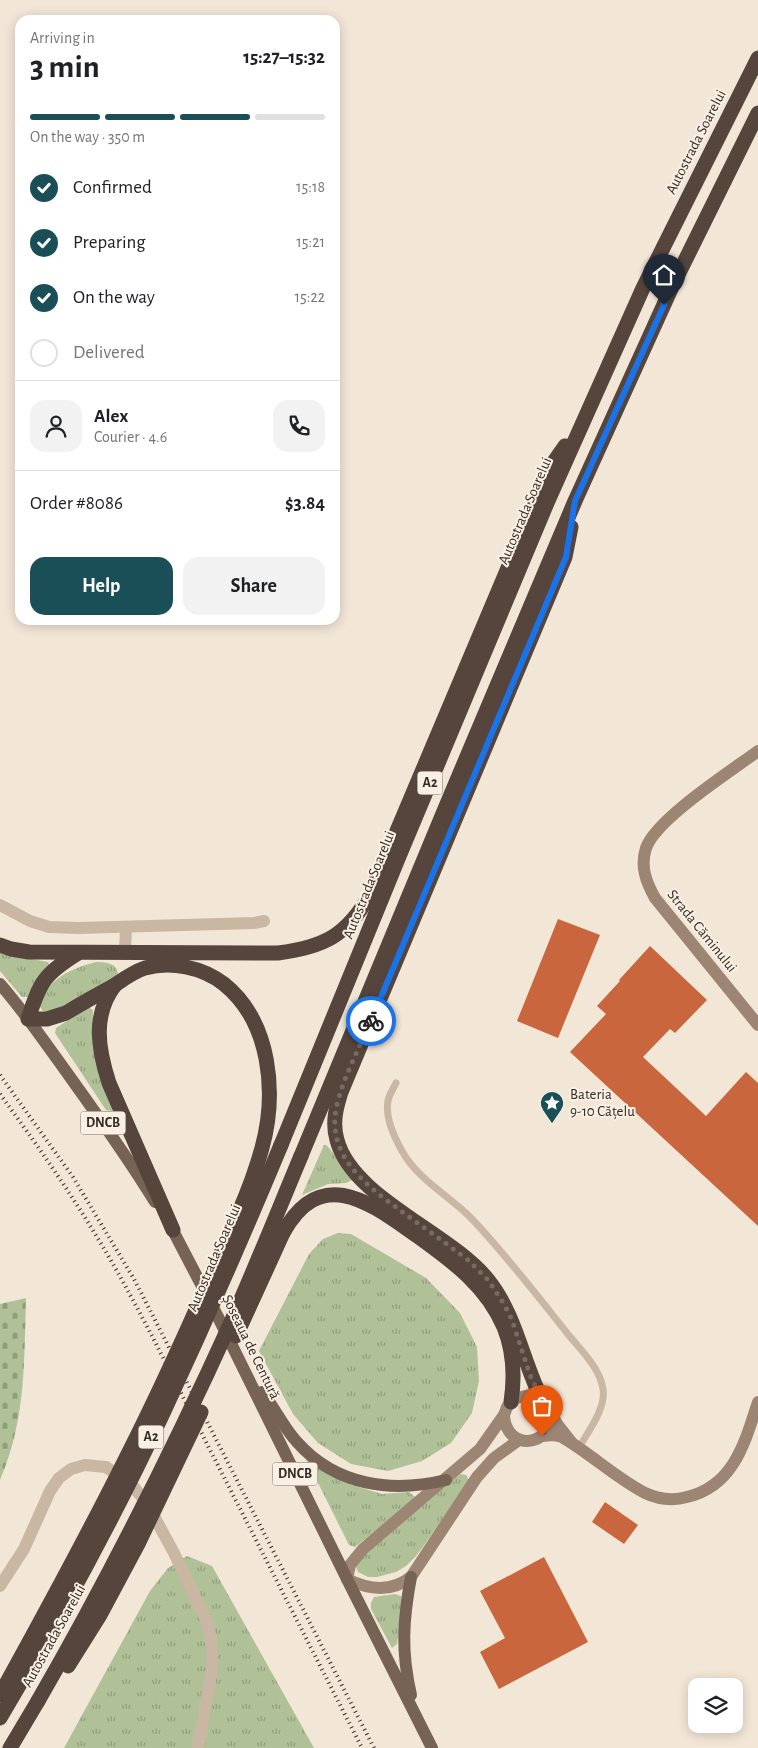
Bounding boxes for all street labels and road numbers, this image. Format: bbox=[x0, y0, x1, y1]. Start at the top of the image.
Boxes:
street label: Autostrada Soarelui bbox=[663, 87, 729, 197]
street label: Autostrada Soarelui bbox=[496, 455, 554, 567]
road number: A2 bbox=[418, 771, 442, 794]
street label: Autostrada Soarelui bbox=[341, 829, 397, 941]
street label: Strada Căminului bbox=[664, 887, 740, 975]
road number: DNCB bbox=[80, 1112, 126, 1134]
street label: Autostrada Soarelui bbox=[185, 1202, 243, 1314]
street label: Șoseaua de Centură bbox=[218, 1293, 283, 1402]
road number: A2 bbox=[138, 1425, 164, 1448]
road number: DNCB bbox=[272, 1462, 318, 1486]
street label: Autostrada Soarelui bbox=[20, 1582, 88, 1690]

